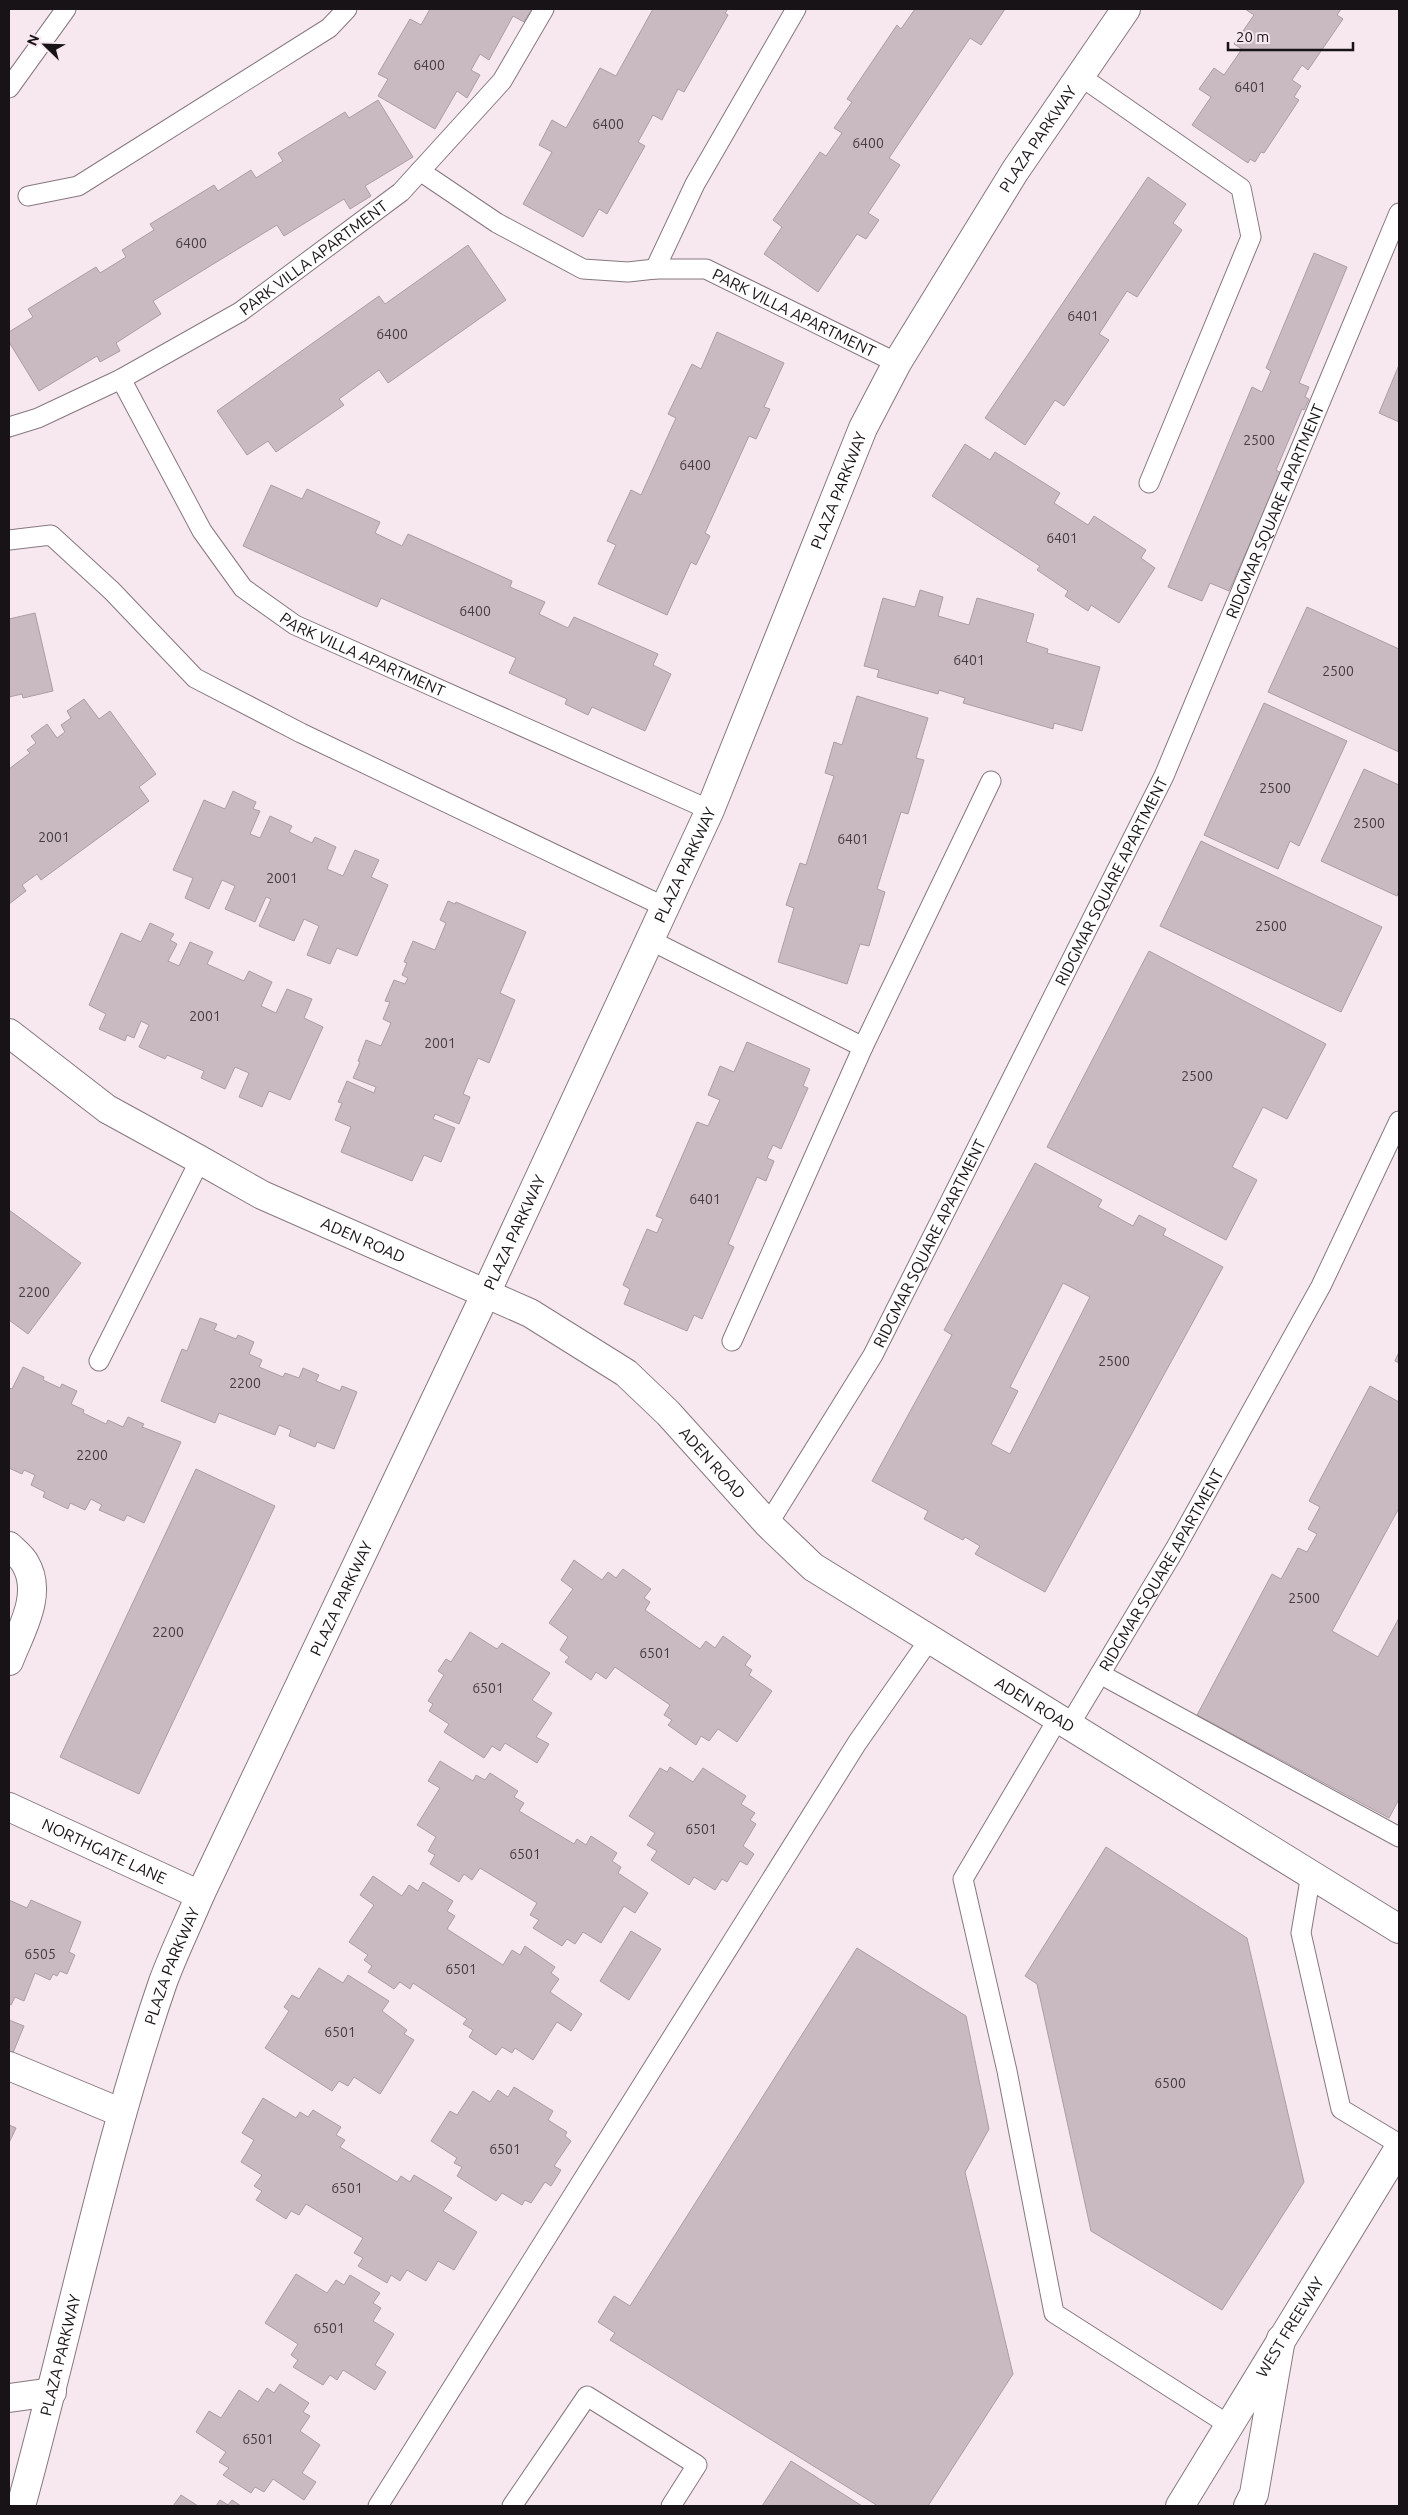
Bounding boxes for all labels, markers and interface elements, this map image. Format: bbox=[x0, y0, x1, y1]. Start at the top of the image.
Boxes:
north arrow bbox=[20, 20, 70, 70]
scale bar bbox=[1228, 20, 1353, 52]
text: 20 m bbox=[1236, 28, 1269, 45]
text: N bbox=[24, 32, 42, 48]
house number: 6400 bbox=[413, 57, 445, 73]
house number: 6401 bbox=[1234, 79, 1266, 95]
street label: PLAZA PARKWAY bbox=[995, 82, 1080, 195]
house number: 6400 bbox=[592, 116, 624, 132]
house number: 6400 bbox=[852, 135, 884, 151]
street label: PARK VILLA APARTMENT bbox=[236, 196, 391, 318]
house number: 6400 bbox=[175, 235, 207, 251]
street label: PARK VILLA APARTMENT bbox=[710, 265, 879, 360]
house number: 6401 bbox=[1067, 308, 1099, 324]
house number: 6400 bbox=[376, 326, 408, 342]
street label: RIDGMAR SQUARE APARTMENT bbox=[1222, 401, 1327, 621]
street label: PLAZA PARKWAY bbox=[807, 428, 870, 551]
house number: 2500 bbox=[1243, 432, 1275, 448]
house number: 6400 bbox=[679, 457, 711, 473]
house number: 6401 bbox=[1046, 530, 1078, 546]
house number: 6400 bbox=[459, 603, 491, 619]
street label: PARK VILLA APARTMENT bbox=[277, 608, 448, 700]
house number: 6401 bbox=[953, 652, 985, 668]
house number: 2500 bbox=[1322, 663, 1354, 679]
street label: RIDGMAR SQUARE APARTMENT bbox=[1051, 774, 1171, 988]
house number: 2500 bbox=[1259, 780, 1291, 796]
street label: PLAZA PARKWAY bbox=[650, 804, 719, 925]
house number: 2500 bbox=[1353, 815, 1385, 831]
house number: 2001 bbox=[38, 829, 70, 845]
house number: 6401 bbox=[837, 831, 869, 847]
house number: 2001 bbox=[266, 870, 298, 886]
house number: 2500 bbox=[1255, 918, 1287, 934]
house number: 2001 bbox=[189, 1008, 221, 1024]
house number: 2001 bbox=[424, 1035, 456, 1051]
house number: 2500 bbox=[1181, 1068, 1213, 1084]
street label: RIDGMAR SQUARE APARTMENT bbox=[869, 1136, 989, 1350]
street label: PLAZA PARKWAY bbox=[480, 1171, 549, 1293]
house number: 6401 bbox=[689, 1191, 721, 1207]
street label: ADEN ROAD bbox=[319, 1213, 408, 1266]
house number: 2200 bbox=[18, 1284, 50, 1300]
house number: 2500 bbox=[1098, 1353, 1130, 1369]
house number: 2200 bbox=[229, 1375, 261, 1391]
street label: ADEN ROAD bbox=[676, 1423, 749, 1502]
house number: 2200 bbox=[76, 1447, 108, 1463]
street label: RIDGMAR SQUARE APARTMENT bbox=[1095, 1466, 1227, 1674]
street label: PLAZA PARKWAY bbox=[306, 1538, 376, 1659]
house number: 2500 bbox=[1288, 1590, 1320, 1606]
house number: 2200 bbox=[152, 1624, 184, 1640]
house number: 6501 bbox=[639, 1645, 671, 1661]
street label: ADEN ROAD bbox=[992, 1673, 1078, 1735]
house number: 6501 bbox=[472, 1680, 504, 1696]
street label: NORTHGATE LANE bbox=[39, 1815, 169, 1887]
house number: 6501 bbox=[685, 1821, 717, 1837]
house number: 6501 bbox=[509, 1846, 541, 1862]
street label: PLAZA PARKWAY bbox=[140, 1904, 203, 2027]
house number: 6505 bbox=[24, 1946, 56, 1962]
house number: 6501 bbox=[445, 1961, 477, 1977]
house number: 6501 bbox=[324, 2024, 356, 2040]
house number: 6500 bbox=[1154, 2075, 1186, 2091]
house number: 6501 bbox=[489, 2141, 521, 2157]
house number: 6501 bbox=[331, 2180, 363, 2196]
street label: WEST FREEWAY bbox=[1252, 2273, 1327, 2380]
street label: PLAZA PARKWAY bbox=[36, 2292, 84, 2418]
house number: 6501 bbox=[313, 2320, 345, 2336]
house number: 6501 bbox=[242, 2431, 274, 2447]

